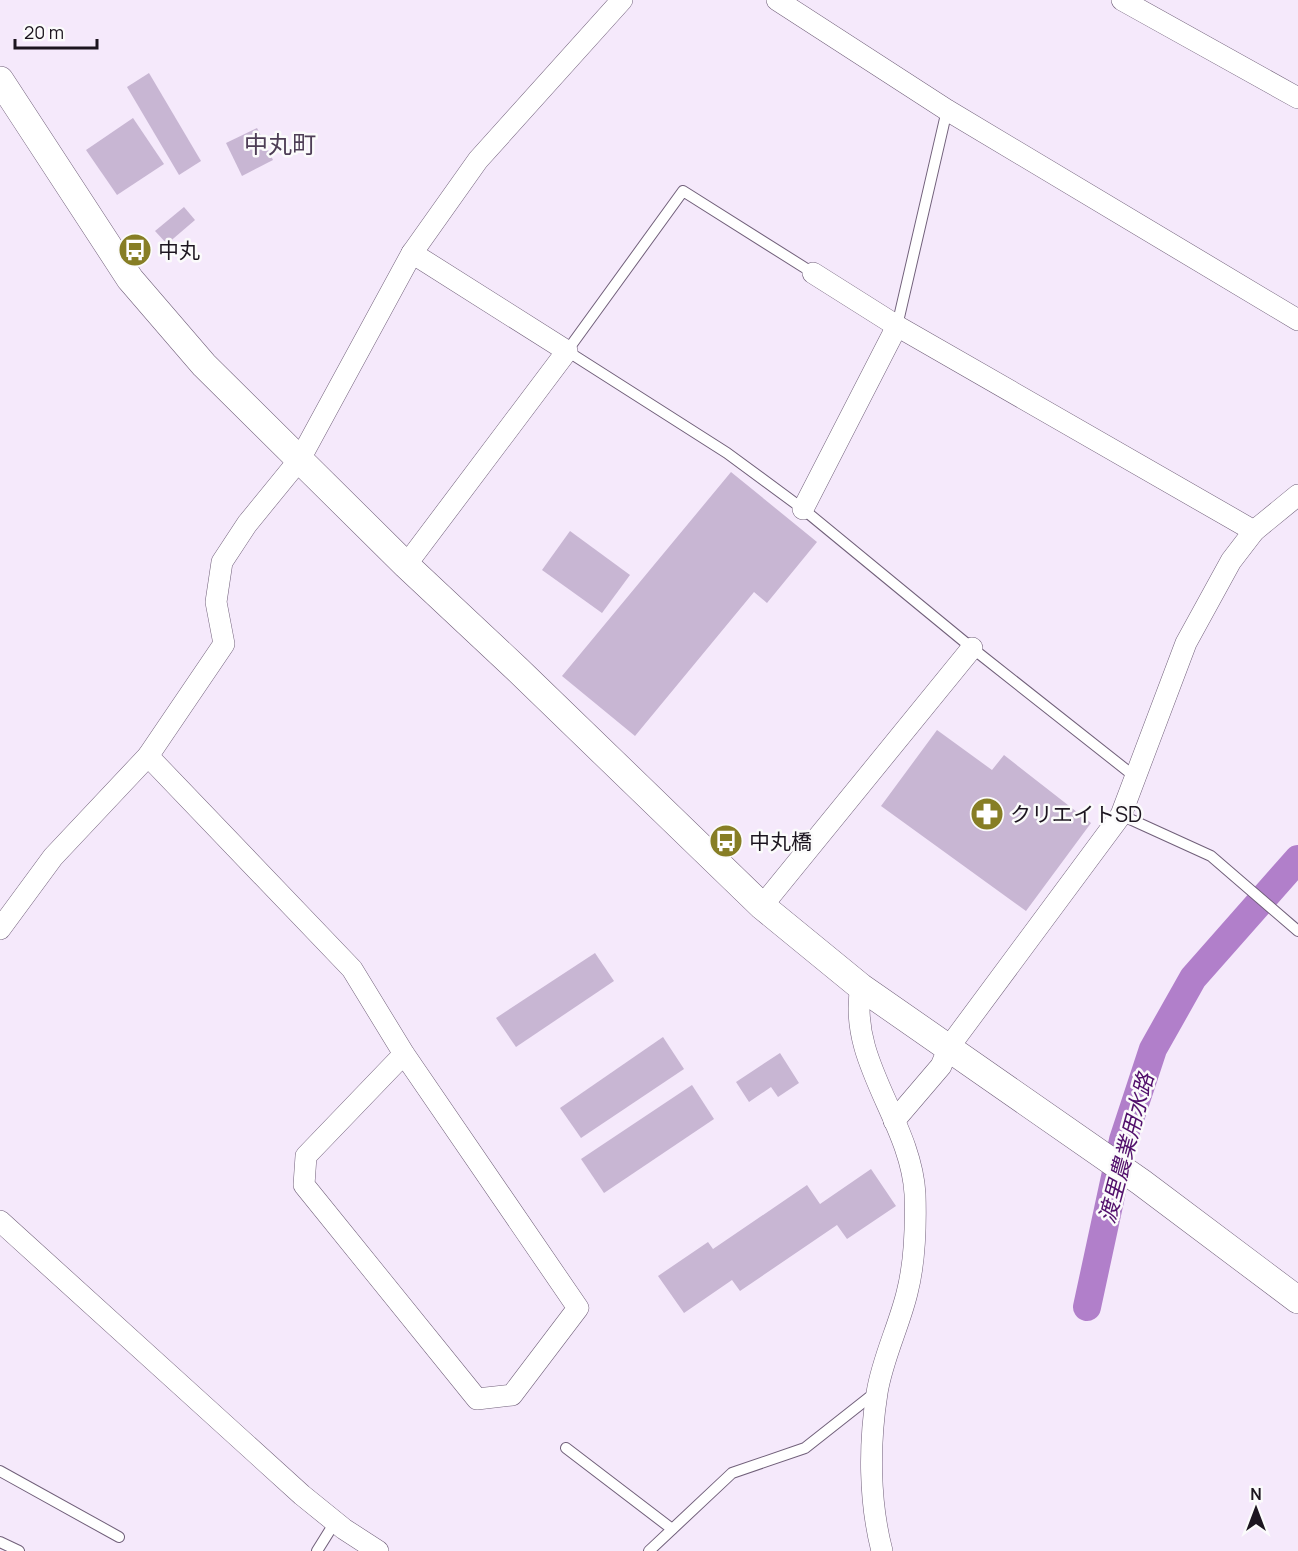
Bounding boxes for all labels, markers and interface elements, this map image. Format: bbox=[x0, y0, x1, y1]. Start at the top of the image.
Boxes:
scale bar bbox=[15, 12, 98, 50]
text: 20 m bbox=[24, 20, 64, 44]
district label: 中丸町 bbox=[244, 127, 316, 160]
bus stop icon: 中丸 bbox=[117, 232, 153, 268]
place label: 中丸 bbox=[158, 236, 200, 264]
pharmacy icon: クリエイトSD bbox=[969, 796, 1005, 832]
place label: クリエイトSD bbox=[1010, 800, 1142, 828]
bus stop icon: 中丸橋 bbox=[708, 823, 744, 859]
place label: 中丸橋 bbox=[749, 827, 812, 855]
water label: 渡里農業用水路 bbox=[1092, 1068, 1161, 1226]
north arrow bbox=[1226, 1479, 1286, 1539]
text: N bbox=[1250, 1483, 1262, 1505]

